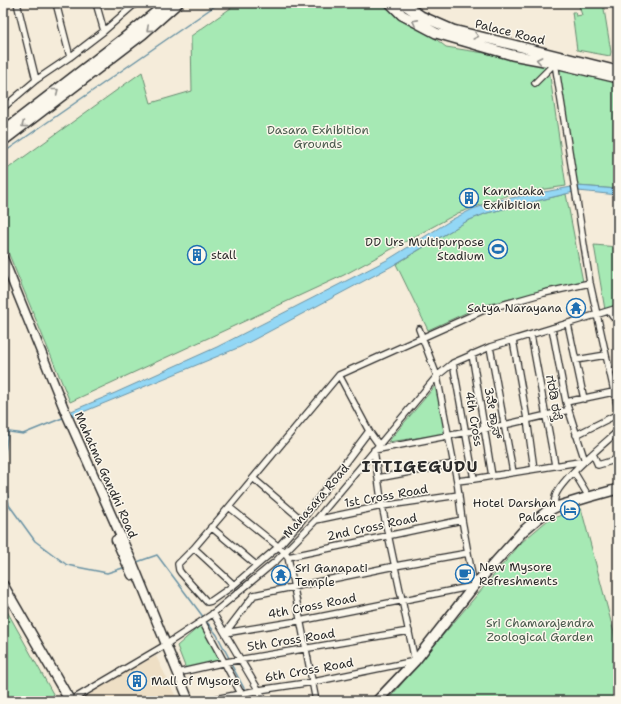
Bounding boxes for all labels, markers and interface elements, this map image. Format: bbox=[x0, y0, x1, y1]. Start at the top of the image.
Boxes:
street label: Palace Road bbox=[473, 16, 547, 49]
one-way arrow bbox=[412, 19, 419, 27]
one-way arrow bbox=[146, 24, 153, 31]
one-way arrow bbox=[472, 31, 479, 39]
one-way arrow bbox=[536, 57, 542, 65]
one-way arrow bbox=[52, 89, 59, 96]
one-way arrow bbox=[21, 121, 28, 128]
park label: Dasara Exhibition Grounds bbox=[267, 122, 369, 152]
place label: Karnataka Exhibition bbox=[483, 183, 545, 213]
building icon: Karnataka Exhibition bbox=[458, 187, 480, 209]
place label: DD Urs Multipurpose Stadium bbox=[365, 234, 484, 264]
sports icon: DD Urs Multipurpose Stadium bbox=[487, 238, 509, 260]
building icon: stall bbox=[186, 244, 208, 266]
place label: stall bbox=[211, 247, 237, 263]
temple icon: Satya Narayana bbox=[565, 297, 587, 319]
place label: Satya Narayana bbox=[467, 300, 563, 316]
street label: ಗರಡಿ ರಸ್ತೆ bbox=[542, 374, 566, 423]
street label: 3ನೆೇ ಕ್ರಾಸ್ bbox=[481, 386, 506, 441]
street label: 4th Cross bbox=[461, 390, 487, 448]
street label: Mahatma Gandhi Road bbox=[71, 409, 141, 541]
district label: ITTIGEGUDU bbox=[362, 456, 478, 477]
street label: Manasara Road bbox=[279, 460, 353, 541]
street label: 1st Cross Road bbox=[343, 481, 429, 511]
place label: Hotel Darshan Palace bbox=[473, 495, 556, 525]
hotel icon: Hotel Darshan Palace bbox=[559, 499, 581, 521]
street label: 2nd Cross Road bbox=[325, 510, 419, 544]
place label: New Mysore Refreshments bbox=[479, 559, 558, 589]
place label: Sri Ganapati Temple bbox=[295, 560, 368, 590]
cafe icon: New Mysore Refreshments bbox=[454, 563, 476, 585]
temple icon: Sri Ganapati Temple bbox=[270, 564, 292, 586]
street label: 4th Cross Road bbox=[266, 589, 358, 622]
park label: Sri Chamarajendra Zoological Garden bbox=[486, 615, 594, 645]
street label: 5th Cross Road bbox=[246, 625, 337, 655]
street label: 6th Cross Road bbox=[263, 654, 355, 686]
building icon: Mall of Mysore bbox=[126, 670, 148, 692]
place label: Mall of Mysore bbox=[151, 673, 240, 689]

